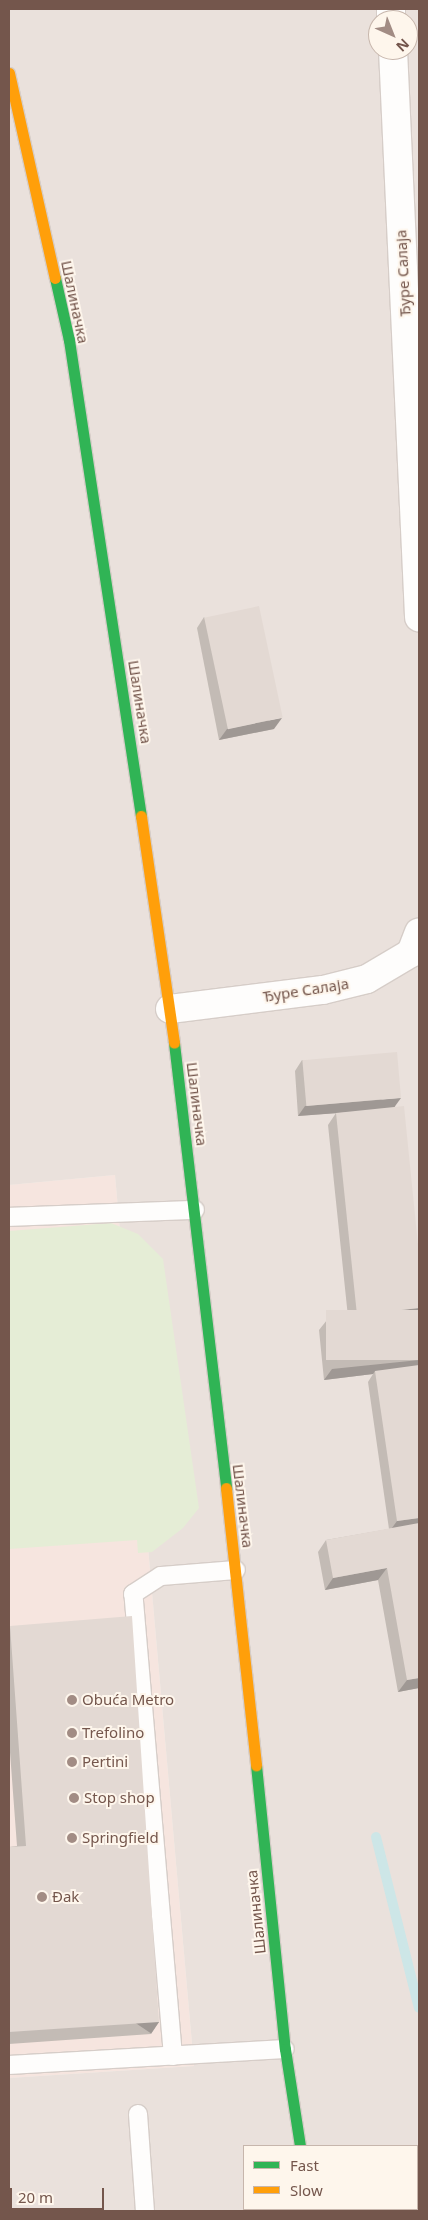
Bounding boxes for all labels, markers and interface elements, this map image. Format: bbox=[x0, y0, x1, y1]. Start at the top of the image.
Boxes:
north arrow bbox=[368, 10, 418, 60]
text: N bbox=[392, 35, 414, 56]
street label: Ђуре Салаја bbox=[392, 229, 414, 317]
street label: Шалиначка bbox=[57, 259, 93, 345]
street label: Шалиначка bbox=[125, 659, 155, 745]
street label: Ђуре Салаја bbox=[262, 974, 350, 1006]
street label: Шалиначка bbox=[183, 1061, 211, 1147]
street label: Шалиначка bbox=[229, 1463, 257, 1549]
place label: Obuća Metro bbox=[82, 1691, 174, 1709]
marker: Obuća Metro bbox=[66, 1694, 78, 1706]
place label: Trefolino bbox=[82, 1724, 144, 1742]
marker: Trefolino bbox=[66, 1727, 78, 1739]
place label: Pertini bbox=[82, 1753, 128, 1771]
marker: Pertini bbox=[66, 1756, 78, 1768]
place label: Stop shop bbox=[84, 1789, 155, 1807]
marker: Stop shop bbox=[68, 1792, 80, 1804]
place label: Springfield bbox=[82, 1829, 159, 1847]
marker: Springfield bbox=[66, 1832, 78, 1844]
street label: Шалиначка bbox=[243, 1869, 269, 1955]
place label: Đak bbox=[52, 1888, 79, 1906]
marker: Đak bbox=[36, 1891, 48, 1903]
legend bbox=[243, 2145, 418, 2210]
text: Fast bbox=[290, 2155, 319, 2175]
scale bar bbox=[12, 2178, 106, 2210]
text: Slow bbox=[290, 2180, 323, 2200]
text: 20 m bbox=[18, 2187, 53, 2207]

